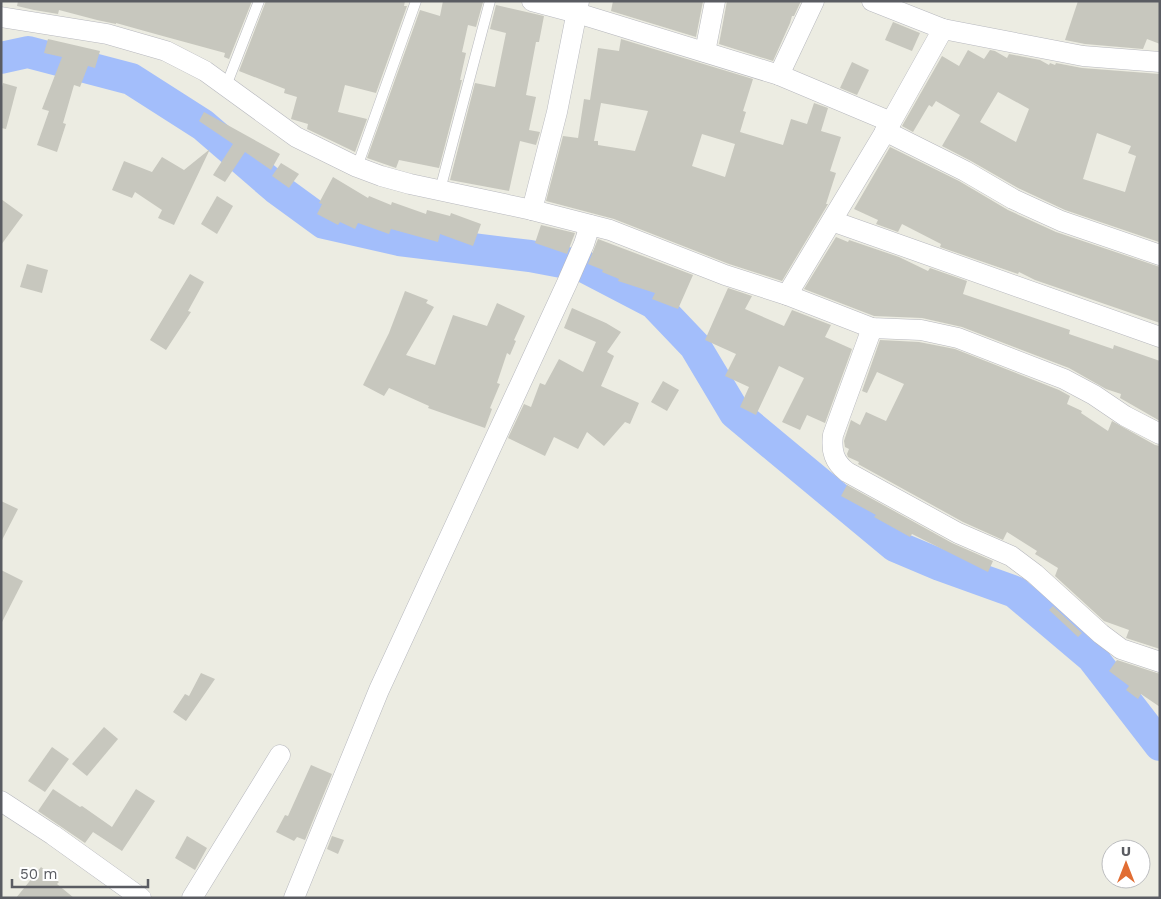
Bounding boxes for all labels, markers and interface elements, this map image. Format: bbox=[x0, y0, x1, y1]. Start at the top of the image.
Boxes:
north arrow bbox=[1101, 839, 1151, 889]
text: U bbox=[1121, 843, 1131, 859]
scale bar bbox=[12, 856, 149, 888]
text: 50 m bbox=[20, 865, 57, 883]

